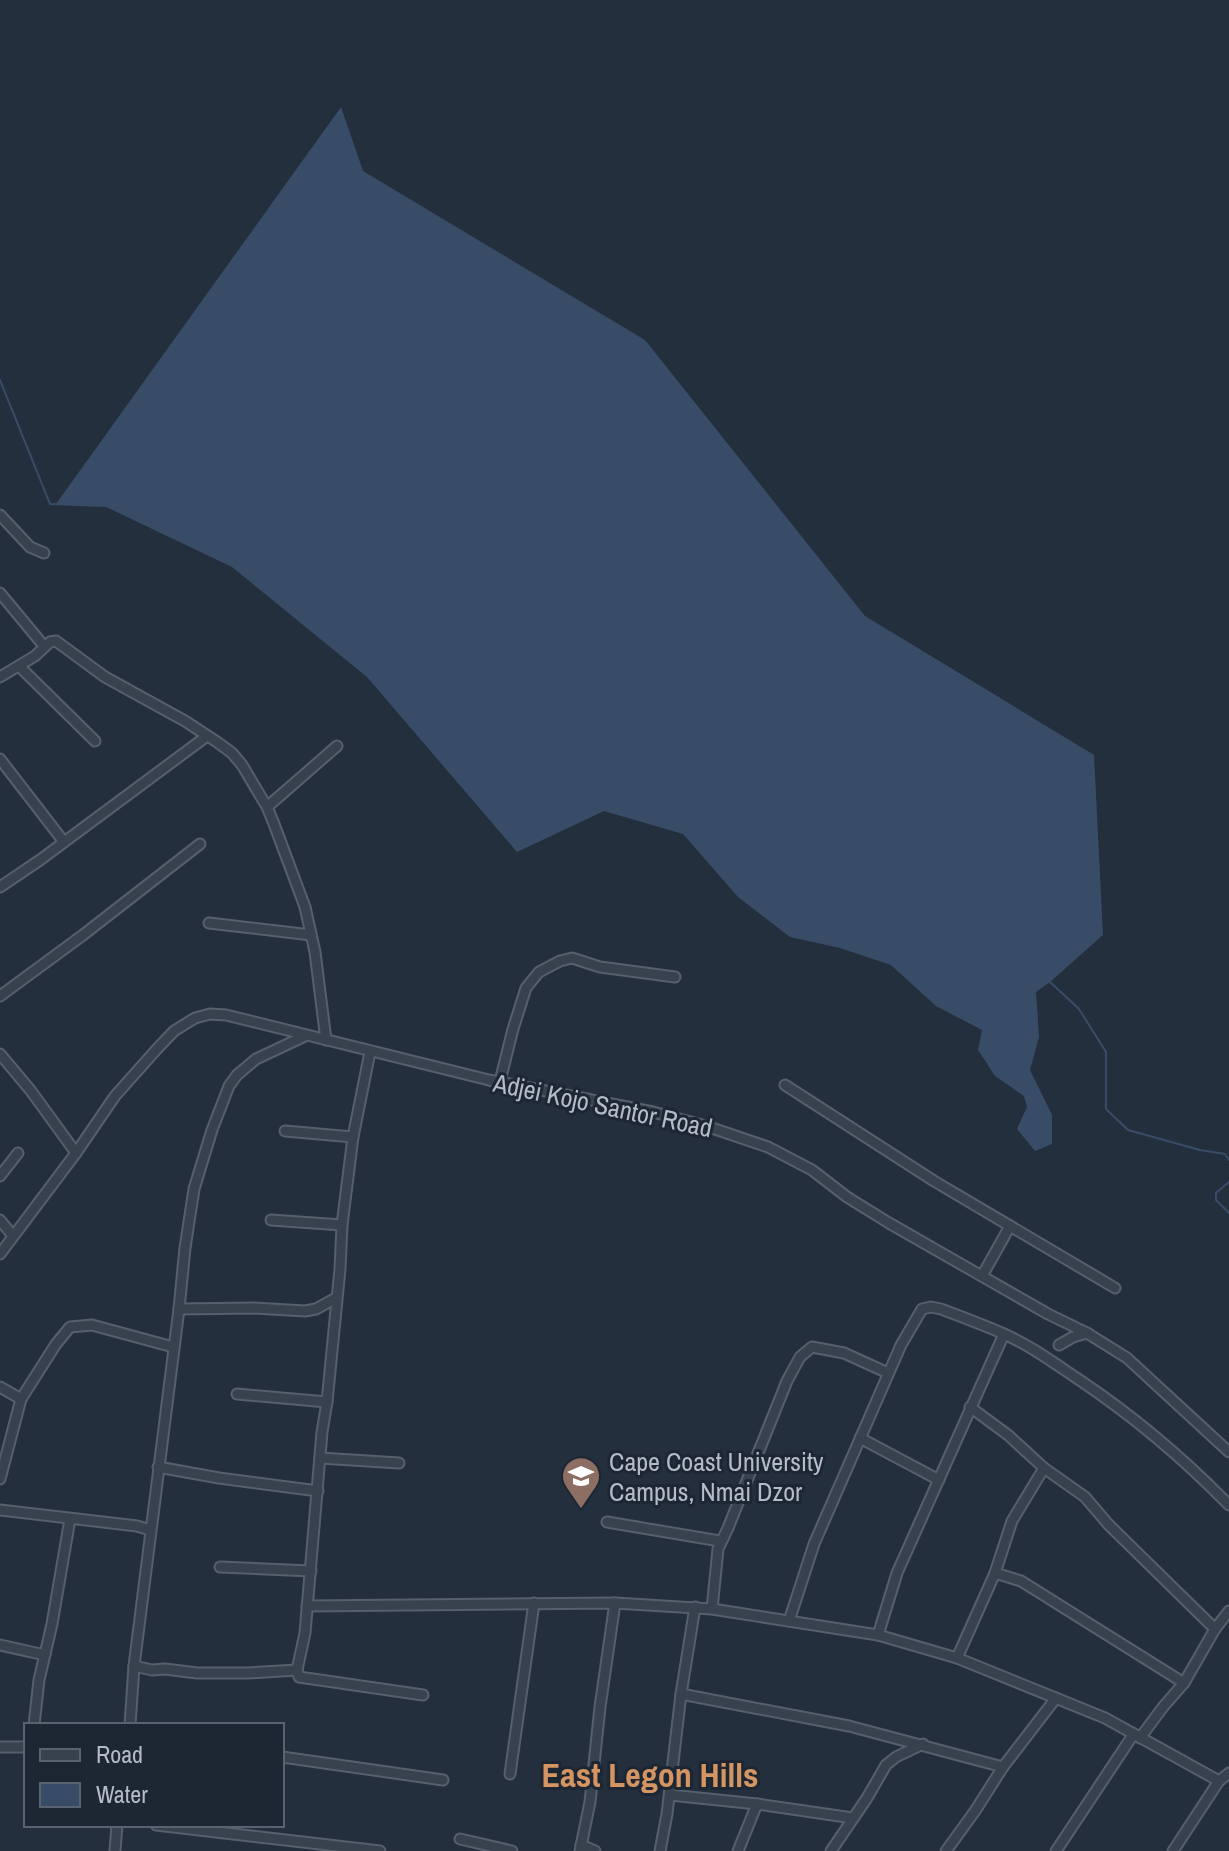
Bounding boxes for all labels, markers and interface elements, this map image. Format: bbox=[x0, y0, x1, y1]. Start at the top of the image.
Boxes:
street label: Adjei Kojo Santor Road bbox=[489, 1065, 716, 1145]
place label: Cape Coast University Campus, Nmai Dzor bbox=[609, 1444, 824, 1509]
school or university icon: Cape Coast University Campus, Nmai Dzor bbox=[560, 1455, 602, 1510]
legend bbox=[24, 1723, 284, 1827]
text: Road bbox=[96, 1738, 143, 1770]
district label: East Legon Hills bbox=[542, 1752, 758, 1798]
text: Water bbox=[96, 1778, 148, 1810]

